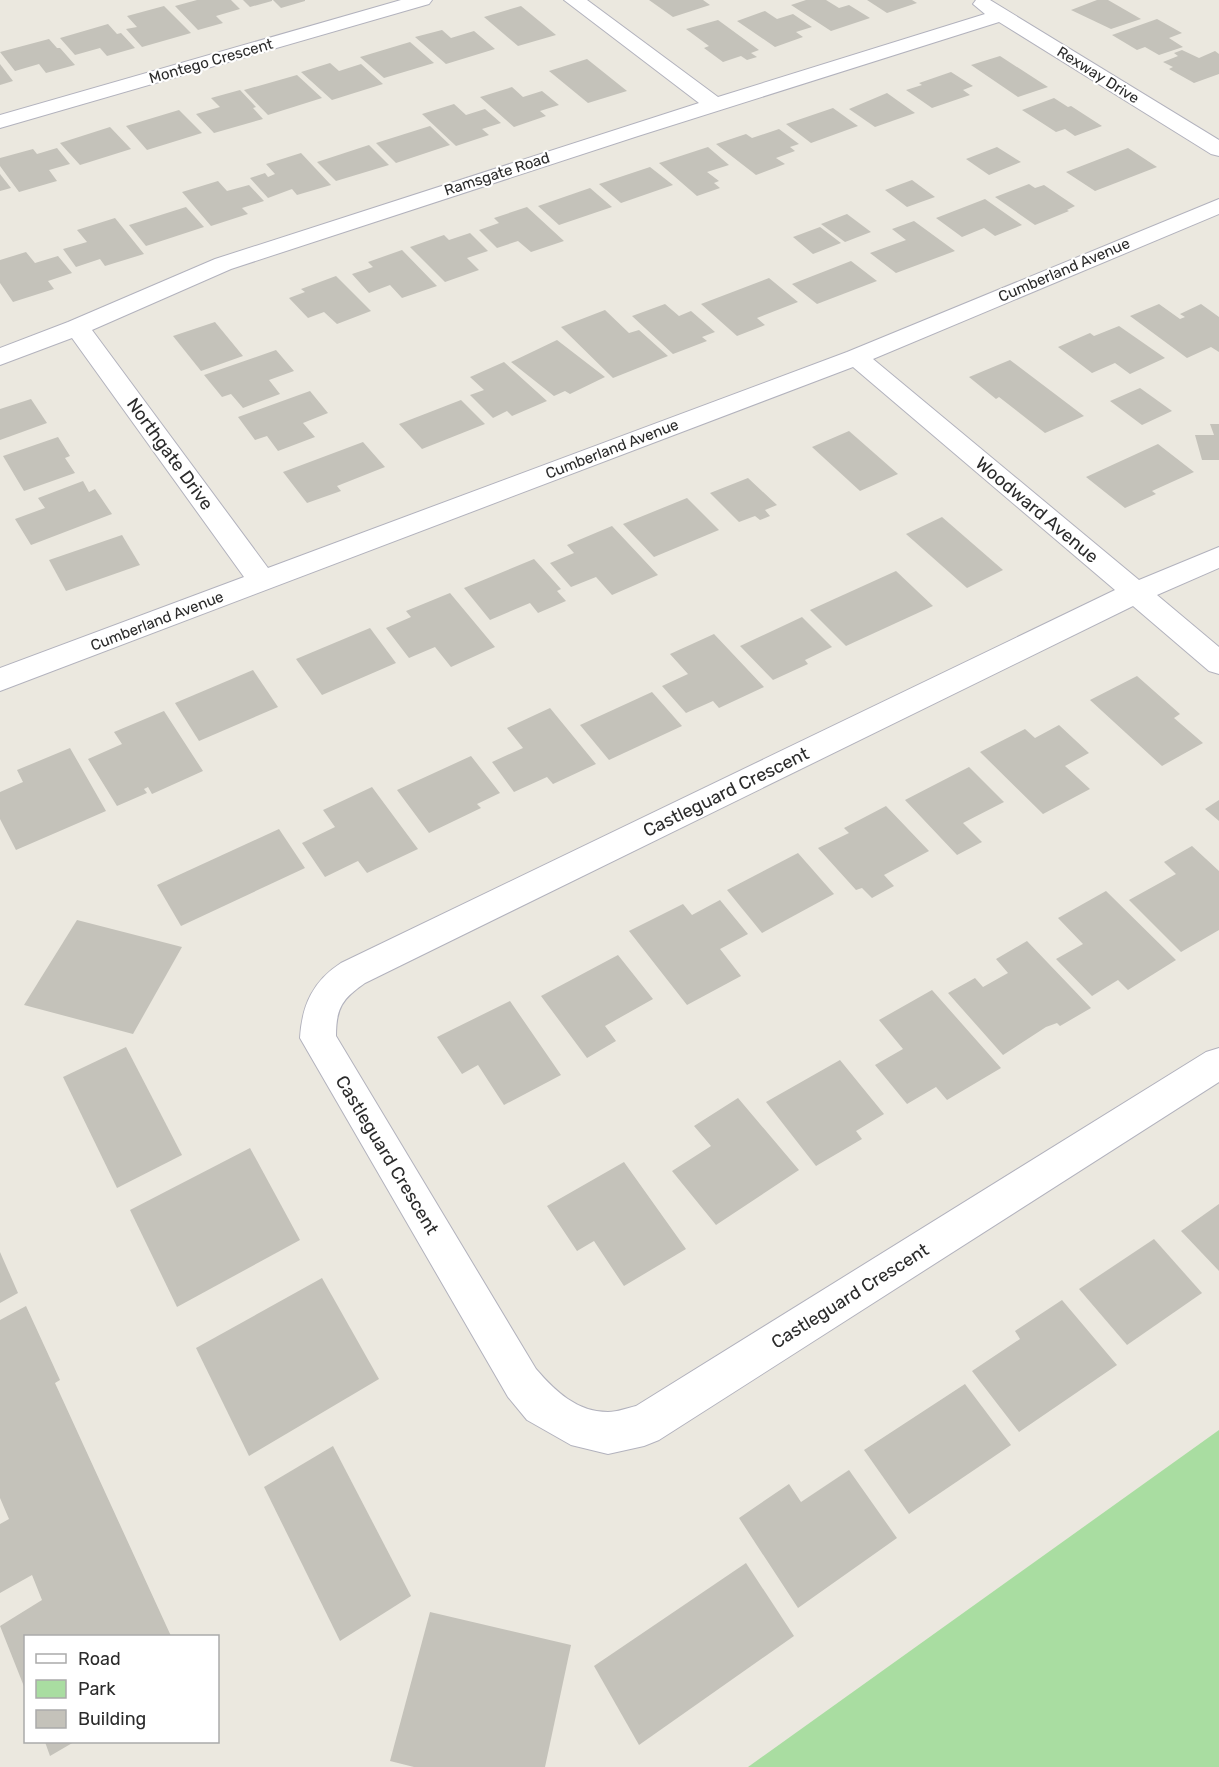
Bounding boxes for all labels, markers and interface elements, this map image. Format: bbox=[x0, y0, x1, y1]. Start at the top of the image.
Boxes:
street label: Montego Crescent bbox=[147, 35, 275, 87]
street label: Rexway Drive bbox=[1054, 43, 1142, 107]
street label: Ramsgate Road bbox=[442, 148, 552, 200]
street label: Cumberland Avenue bbox=[996, 234, 1132, 306]
street label: Northgate Drive bbox=[122, 394, 218, 514]
street label: Cumberland Avenue bbox=[543, 415, 681, 483]
street label: Woodward Avenue bbox=[971, 452, 1103, 568]
street label: Cumberland Avenue bbox=[88, 587, 226, 655]
street label: Castleguard Crescent bbox=[640, 742, 812, 842]
street label: Castleguard Crescent bbox=[331, 1071, 443, 1239]
street label: Castleguard Crescent bbox=[767, 1239, 933, 1353]
legend bbox=[24, 1635, 219, 1743]
text: Road bbox=[78, 1648, 121, 1670]
text: Park bbox=[78, 1678, 116, 1700]
text: Building bbox=[78, 1708, 146, 1730]

